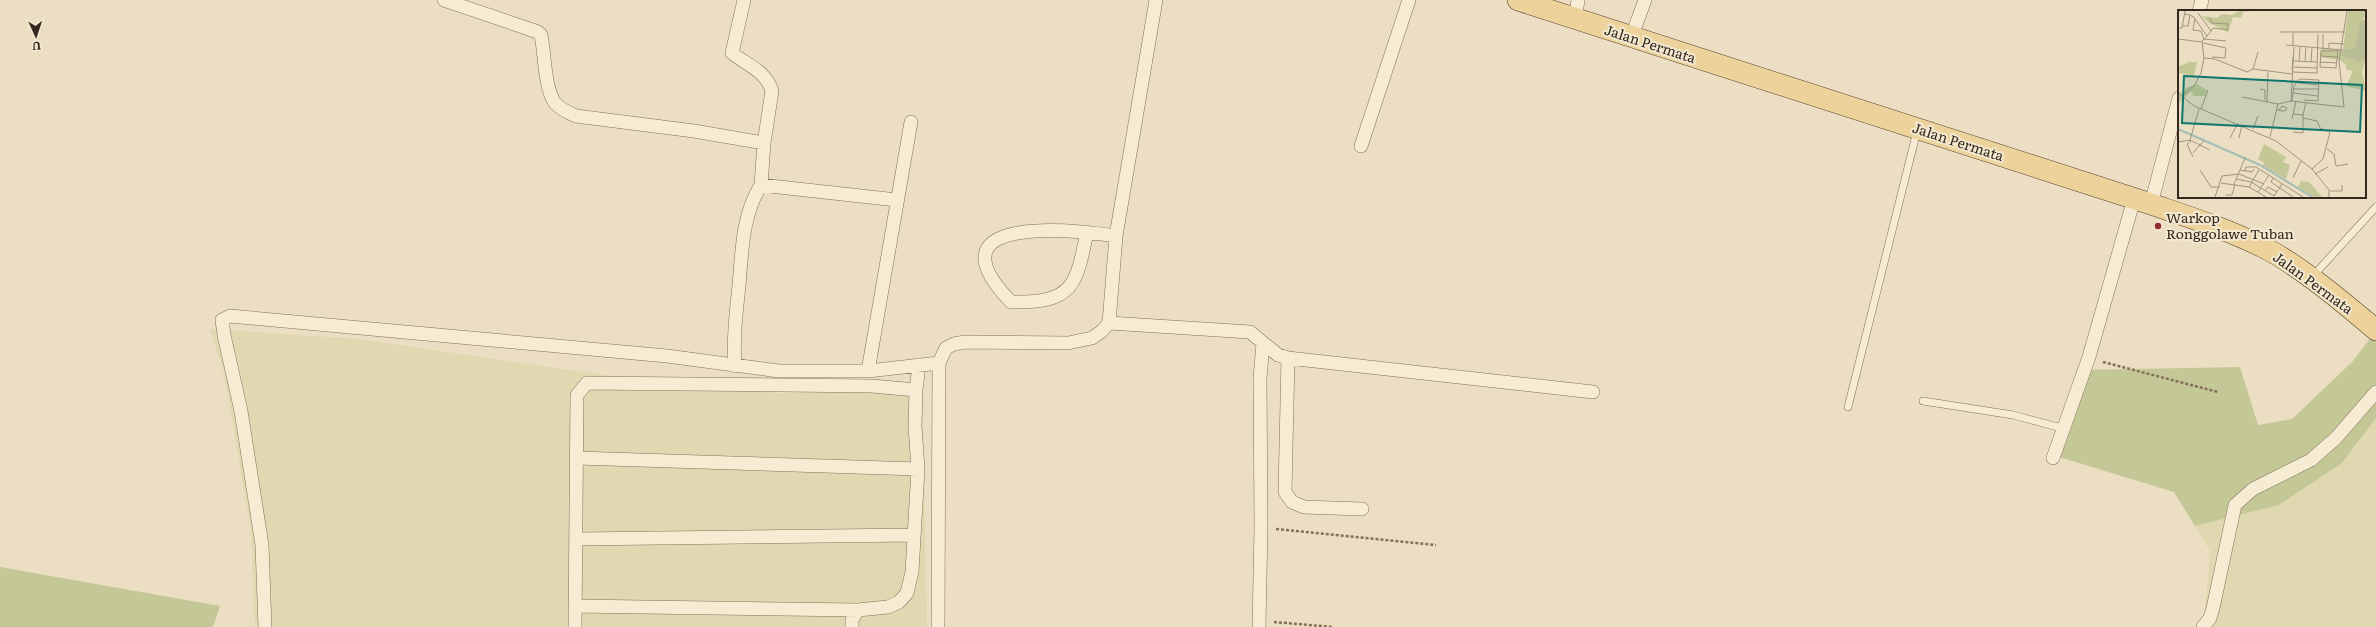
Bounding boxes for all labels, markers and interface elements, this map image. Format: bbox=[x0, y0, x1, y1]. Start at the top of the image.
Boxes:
inset map bbox=[2178, 10, 2366, 198]
north arrow bbox=[16, 16, 56, 56]
street label: Jalan Permata bbox=[1602, 19, 1699, 67]
text: U bbox=[31, 39, 41, 55]
street label: Jalan Permata bbox=[1910, 117, 2007, 165]
place label: Warkop Ronggolawe Tuban bbox=[2166, 207, 2294, 243]
marker: Warkop Ronggolawe Tuban bbox=[2153, 221, 2163, 231]
street label: Jalan Permata bbox=[2269, 246, 2358, 318]

